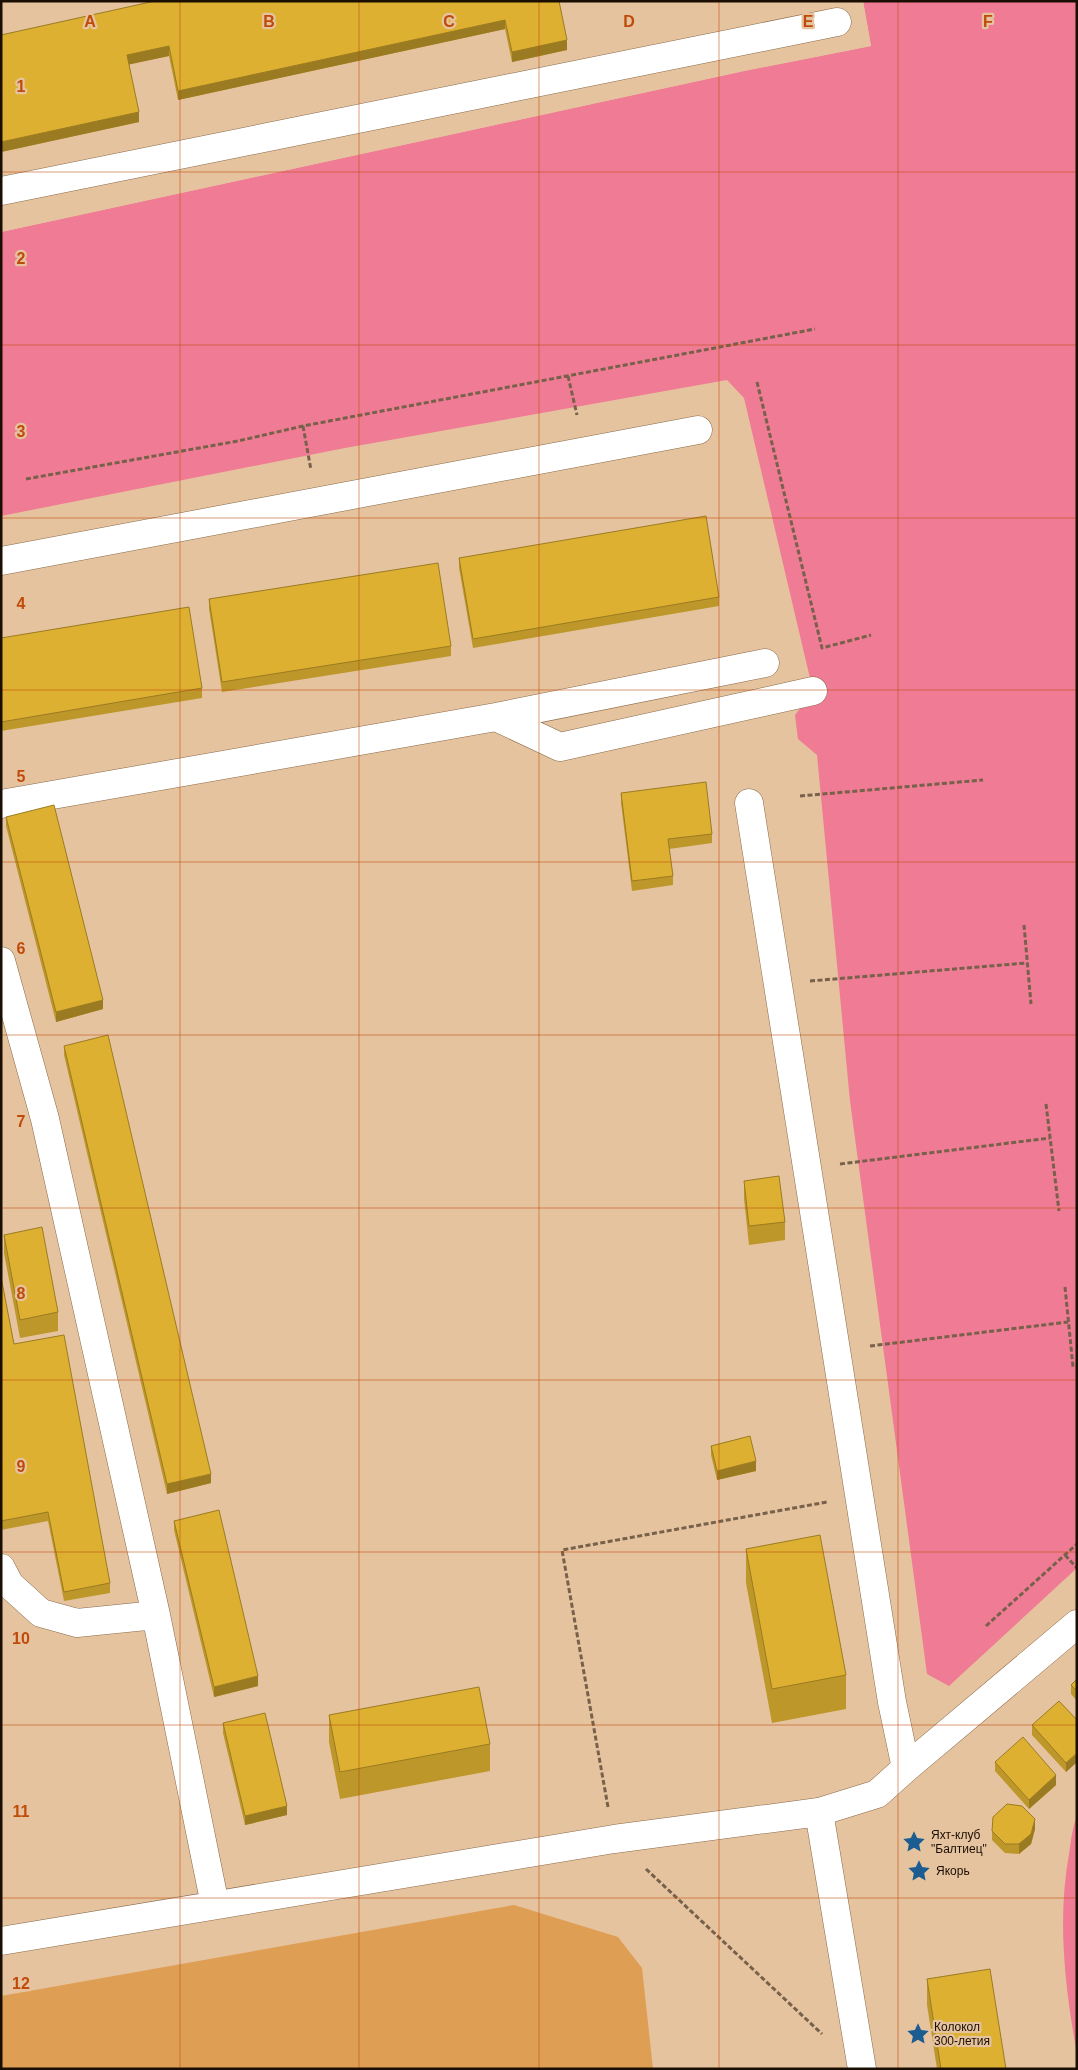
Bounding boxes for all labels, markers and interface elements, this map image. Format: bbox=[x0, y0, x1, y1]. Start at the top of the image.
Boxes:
text: A bbox=[84, 13, 96, 30]
text: B bbox=[263, 13, 275, 30]
text: C bbox=[443, 13, 455, 30]
text: D bbox=[623, 13, 635, 30]
text: E bbox=[803, 13, 814, 30]
text: F bbox=[983, 13, 993, 30]
text: 1 bbox=[17, 78, 26, 95]
text: 2 bbox=[17, 250, 26, 267]
text: 3 bbox=[17, 423, 26, 440]
text: 4 bbox=[17, 595, 26, 612]
text: 5 bbox=[17, 768, 26, 785]
text: 6 bbox=[17, 940, 26, 957]
text: 7 bbox=[17, 1113, 26, 1130]
text: 8 bbox=[17, 1285, 26, 1302]
text: 9 bbox=[17, 1458, 26, 1475]
text: 10 bbox=[12, 1630, 30, 1647]
text: 11 bbox=[13, 1803, 30, 1820]
place label: Яхт-клуб "Балтиец" bbox=[931, 1828, 987, 1856]
place icon: Яхт-клуб "Балтиец" bbox=[901, 1829, 927, 1855]
place icon: Якорь bbox=[906, 1858, 932, 1884]
place label: Якорь bbox=[936, 1864, 970, 1878]
text: 12 bbox=[12, 1975, 30, 1992]
place label: Колокол 300-летия bbox=[934, 2020, 990, 2048]
place icon: Колокол 300-летия bbox=[905, 2021, 931, 2047]

